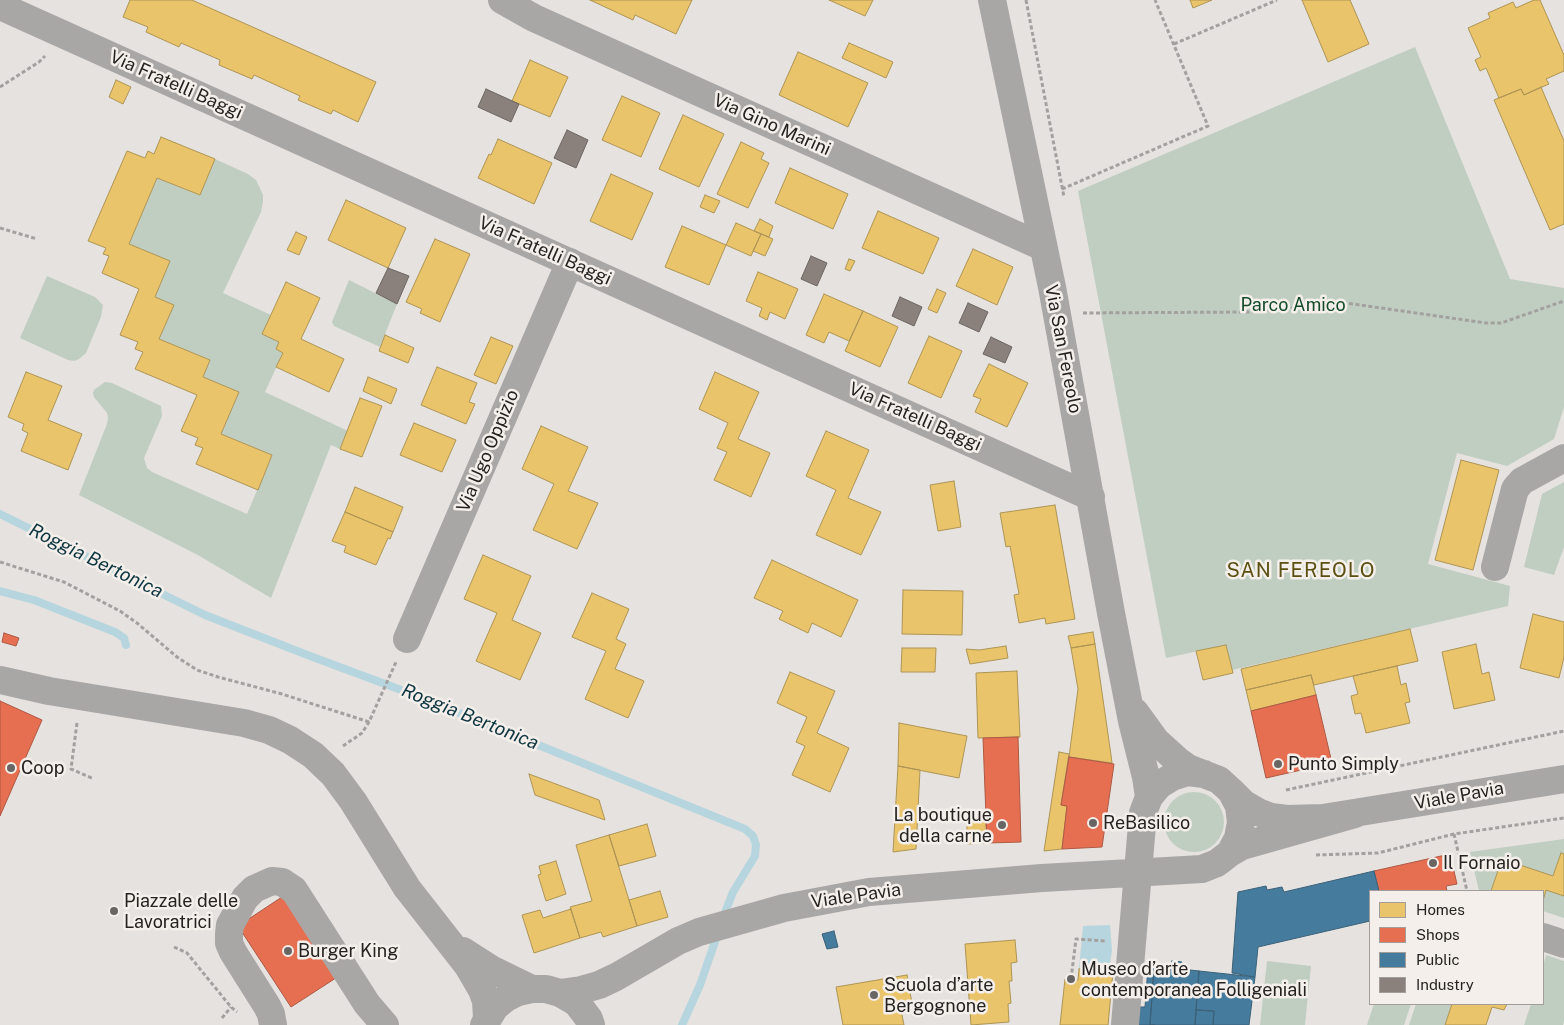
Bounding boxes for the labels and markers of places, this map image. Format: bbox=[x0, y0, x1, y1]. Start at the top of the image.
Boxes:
place label: Punto Simply bbox=[1288, 753, 1399, 775]
place label: Coop bbox=[21, 757, 64, 779]
marker: Punto Simply bbox=[1272, 758, 1284, 770]
marker: Coop bbox=[5, 762, 17, 774]
place label: La boutique della carne bbox=[893, 804, 992, 846]
place label: ReBasilico bbox=[1103, 812, 1190, 834]
marker: ReBasilico bbox=[1087, 817, 1099, 829]
marker: La boutique della carne bbox=[996, 819, 1008, 831]
place label: Il Fornaio bbox=[1443, 852, 1521, 874]
marker: Il Fornaio bbox=[1427, 857, 1439, 869]
place label: Piazzale delle Lavoratrici bbox=[124, 890, 238, 932]
marker: Piazzale delle Lavoratrici bbox=[108, 905, 120, 917]
place label: Burger King bbox=[298, 940, 398, 962]
marker: Burger King bbox=[282, 945, 294, 957]
place label: Museo d’arte contemporanea Folligeniali bbox=[1081, 958, 1307, 1001]
marker: Museo d’arte contemporanea Folligeniali bbox=[1065, 973, 1077, 985]
place label: Scuola d’arte Bergognone bbox=[884, 974, 993, 1016]
marker: Scuola d’arte Bergognone bbox=[868, 989, 880, 1001]

